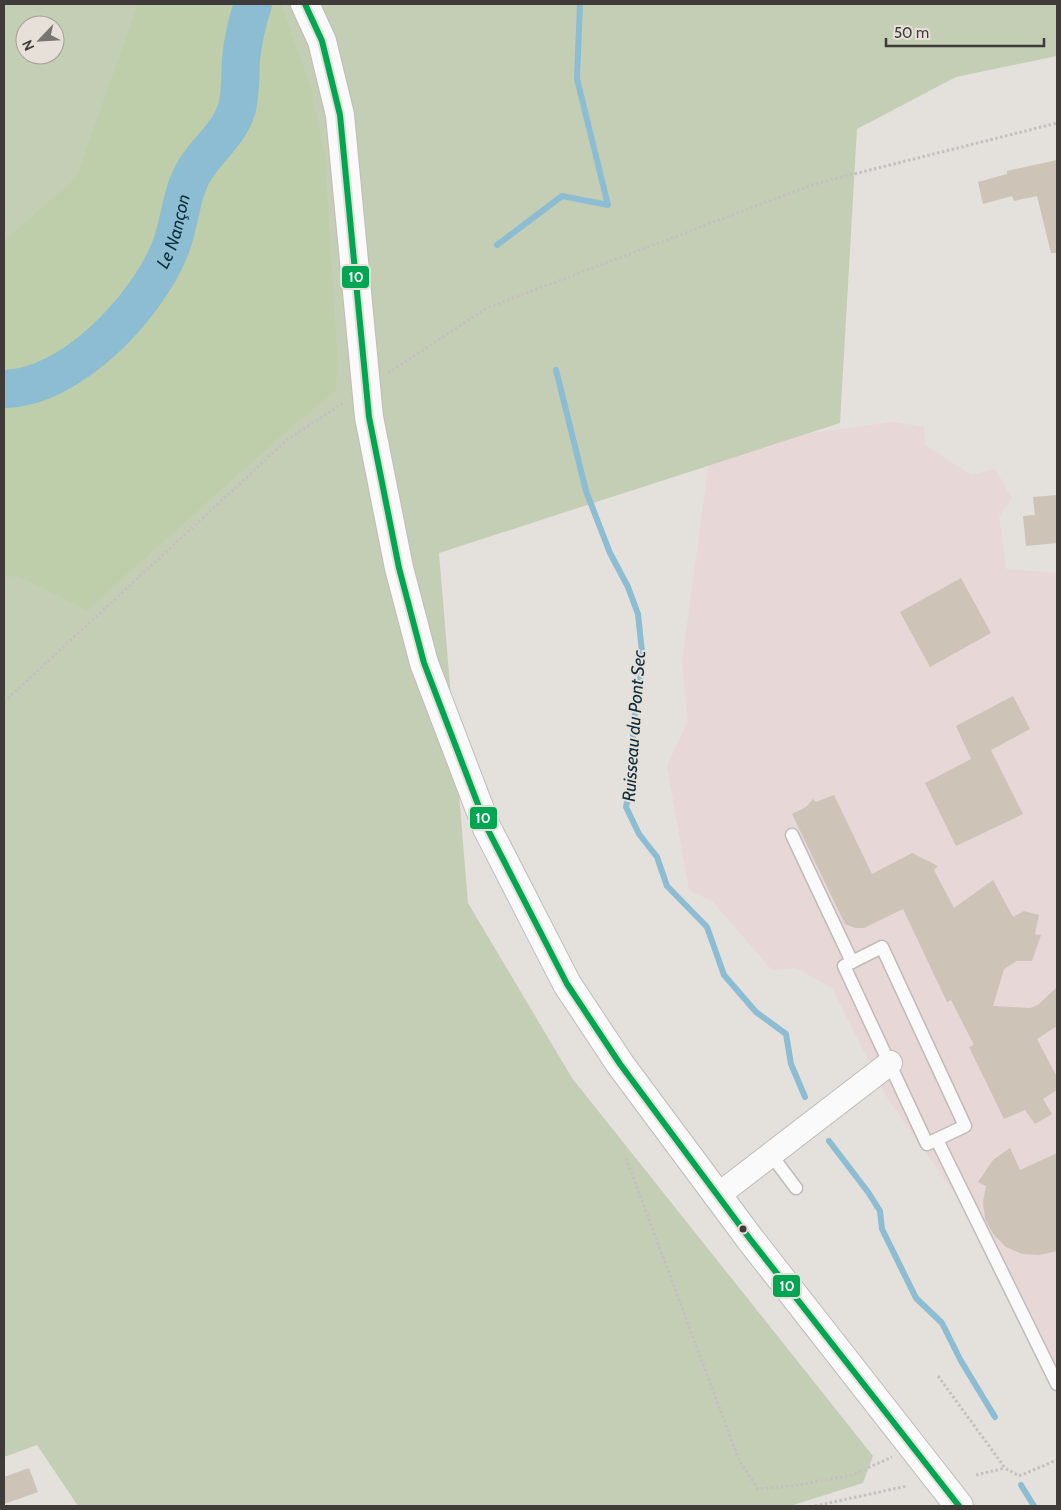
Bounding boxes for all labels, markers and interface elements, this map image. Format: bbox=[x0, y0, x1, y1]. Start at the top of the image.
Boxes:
north arrow bbox=[15, 15, 65, 65]
scale bar bbox=[886, 15, 1044, 47]
text: 50 m bbox=[894, 24, 929, 42]
text: N bbox=[18, 37, 38, 54]
water label: Le Nançon bbox=[152, 192, 195, 272]
line badge: 10 bbox=[341, 265, 370, 289]
text: 10 bbox=[348, 268, 364, 286]
water label: Ruisseau du Pont Sec bbox=[618, 649, 650, 802]
line badge: 10 bbox=[469, 806, 498, 830]
text: 10 bbox=[475, 809, 491, 827]
unlabelled marker bbox=[738, 1224, 748, 1234]
line badge: 10 bbox=[772, 1274, 801, 1298]
text: 10 bbox=[779, 1277, 795, 1295]

